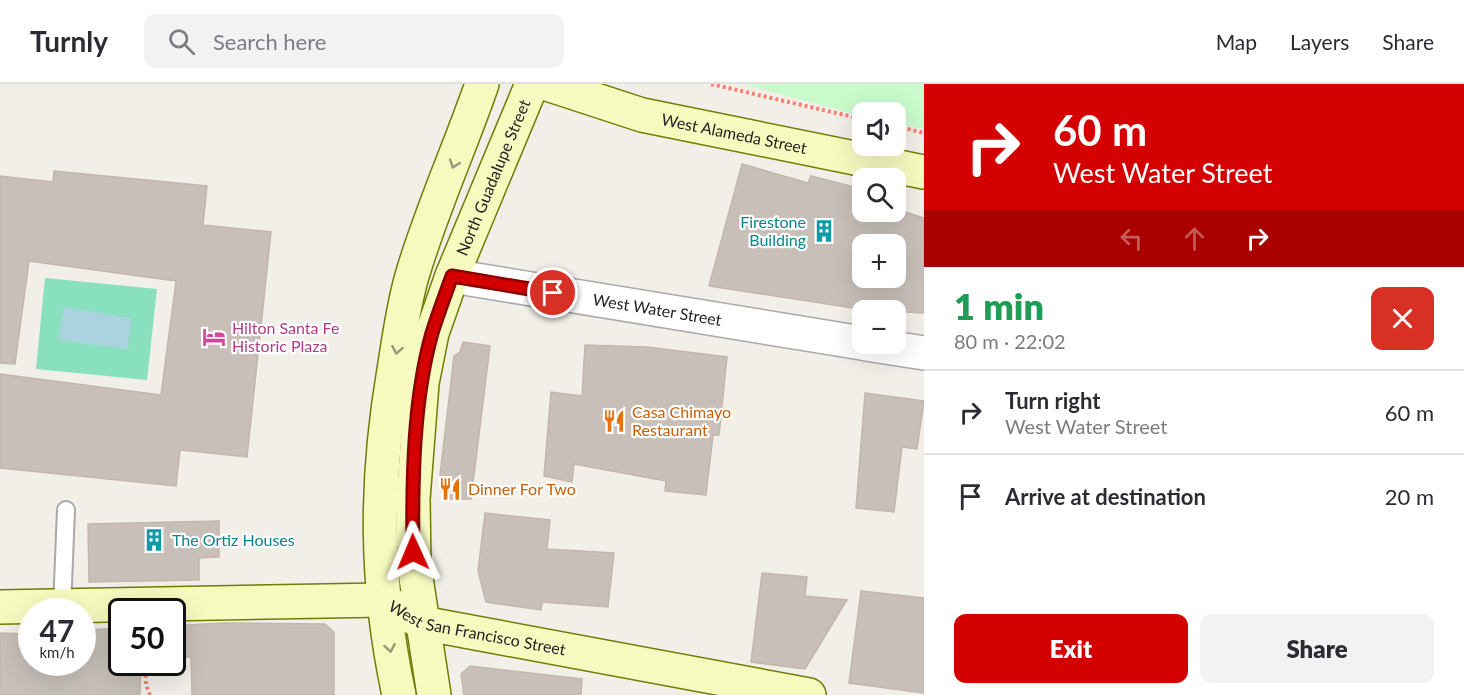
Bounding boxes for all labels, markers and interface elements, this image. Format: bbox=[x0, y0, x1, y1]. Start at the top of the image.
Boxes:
search box bbox=[144, 14, 564, 68]
text: Turnly bbox=[30, 24, 108, 58]
icon: search bbox=[165, 25, 198, 58]
text: Search here bbox=[213, 28, 326, 55]
text: Map bbox=[1216, 29, 1257, 54]
text: Layers bbox=[1290, 29, 1349, 54]
text: Share bbox=[1382, 29, 1434, 54]
street label: North Guadalupe Street bbox=[452, 96, 534, 258]
map controls bbox=[852, 102, 906, 354]
button: sound bbox=[852, 102, 906, 156]
text: 60 m bbox=[1053, 105, 1147, 155]
icon: right bbox=[954, 108, 1032, 186]
street label: West Alameda Street bbox=[660, 109, 809, 157]
text: West Water Street bbox=[1053, 156, 1272, 189]
one-way arrow bbox=[448, 158, 461, 169]
button: search bbox=[852, 168, 906, 222]
place label: Firestone Building bbox=[740, 212, 806, 249]
building icon: Firestone Building bbox=[811, 218, 837, 244]
icon: left bbox=[1115, 222, 1148, 255]
icon: ahead bbox=[1178, 222, 1211, 255]
icon: right bbox=[1241, 222, 1274, 255]
button: + bbox=[852, 234, 906, 288]
pin bbox=[527, 267, 578, 318]
icon: arrive bbox=[536, 276, 569, 309]
text: 1 min bbox=[954, 284, 1044, 328]
button: close bbox=[1371, 287, 1434, 350]
street label: West Water Street bbox=[592, 289, 723, 329]
button: − bbox=[852, 300, 906, 354]
place label: Hilton Santa Fe Historic Plaza bbox=[232, 318, 339, 355]
hotel icon: Hilton Santa Fe Historic Plaza bbox=[201, 324, 227, 350]
text: 80 m · 22:02 bbox=[954, 329, 1066, 353]
one-way arrow bbox=[391, 344, 404, 354]
text: Turn right bbox=[1005, 387, 1100, 414]
icon: right bbox=[954, 396, 987, 429]
text: 60 m bbox=[1385, 399, 1434, 426]
place label: Casa Chimayo Restaurant bbox=[632, 402, 731, 439]
restaurant icon: Casa Chimayo Restaurant bbox=[601, 408, 627, 434]
text: West Water Street bbox=[1005, 414, 1168, 438]
restaurant icon: Dinner For Two bbox=[437, 476, 463, 502]
place label: Dinner For Two bbox=[468, 479, 576, 498]
icon: arrive bbox=[954, 480, 987, 513]
text: Arrive at destination bbox=[1005, 483, 1206, 510]
text: 20 m bbox=[1385, 483, 1434, 510]
position arrow bbox=[381, 520, 445, 584]
building icon: The Ortiz Houses bbox=[141, 527, 167, 553]
place label: The Ortiz Houses bbox=[172, 530, 295, 549]
street label: West San Francisco Street bbox=[386, 596, 568, 659]
speed limit sign: 50 bbox=[108, 598, 186, 676]
text: 47 bbox=[40, 612, 74, 648]
button: Exit bbox=[954, 614, 1188, 683]
button: Share bbox=[1200, 614, 1434, 683]
text: km/h bbox=[39, 643, 75, 661]
one-way arrow bbox=[384, 643, 396, 652]

